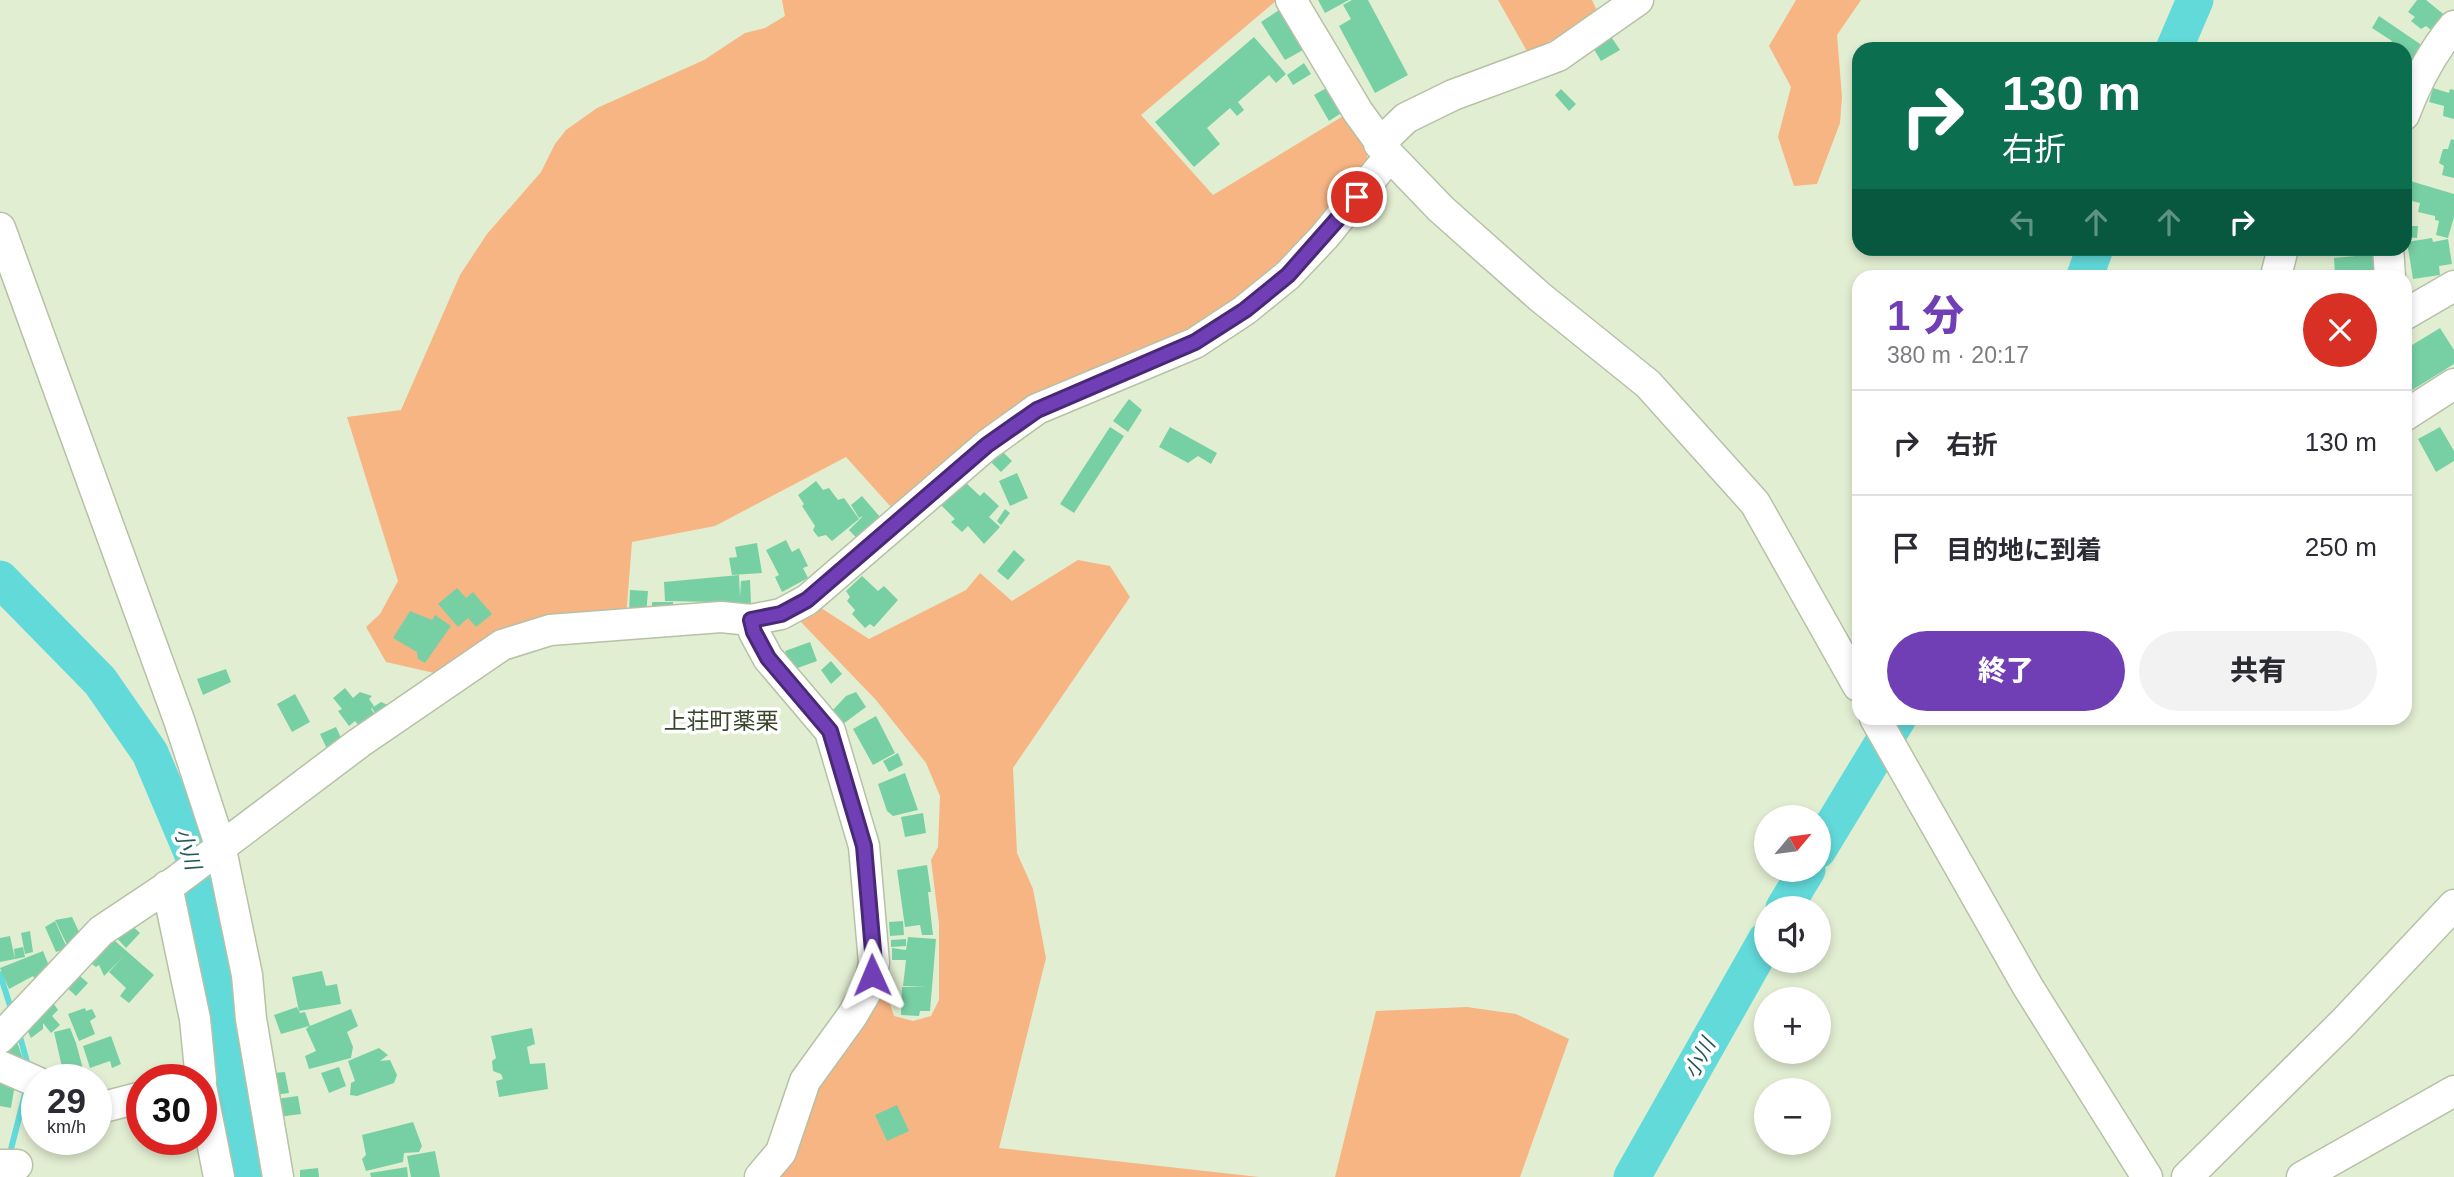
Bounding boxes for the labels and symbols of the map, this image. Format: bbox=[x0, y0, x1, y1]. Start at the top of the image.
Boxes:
pin bbox=[1327, 167, 1387, 227]
district label: 上荘町薬栗 bbox=[664, 708, 779, 734]
north arrow bbox=[1754, 805, 1830, 882]
water label: 小川 bbox=[171, 825, 206, 874]
position arrow bbox=[835, 938, 909, 1012]
water label: 小川 bbox=[1679, 1032, 1720, 1082]
speed limit sign: 30 bbox=[126, 1064, 217, 1155]

